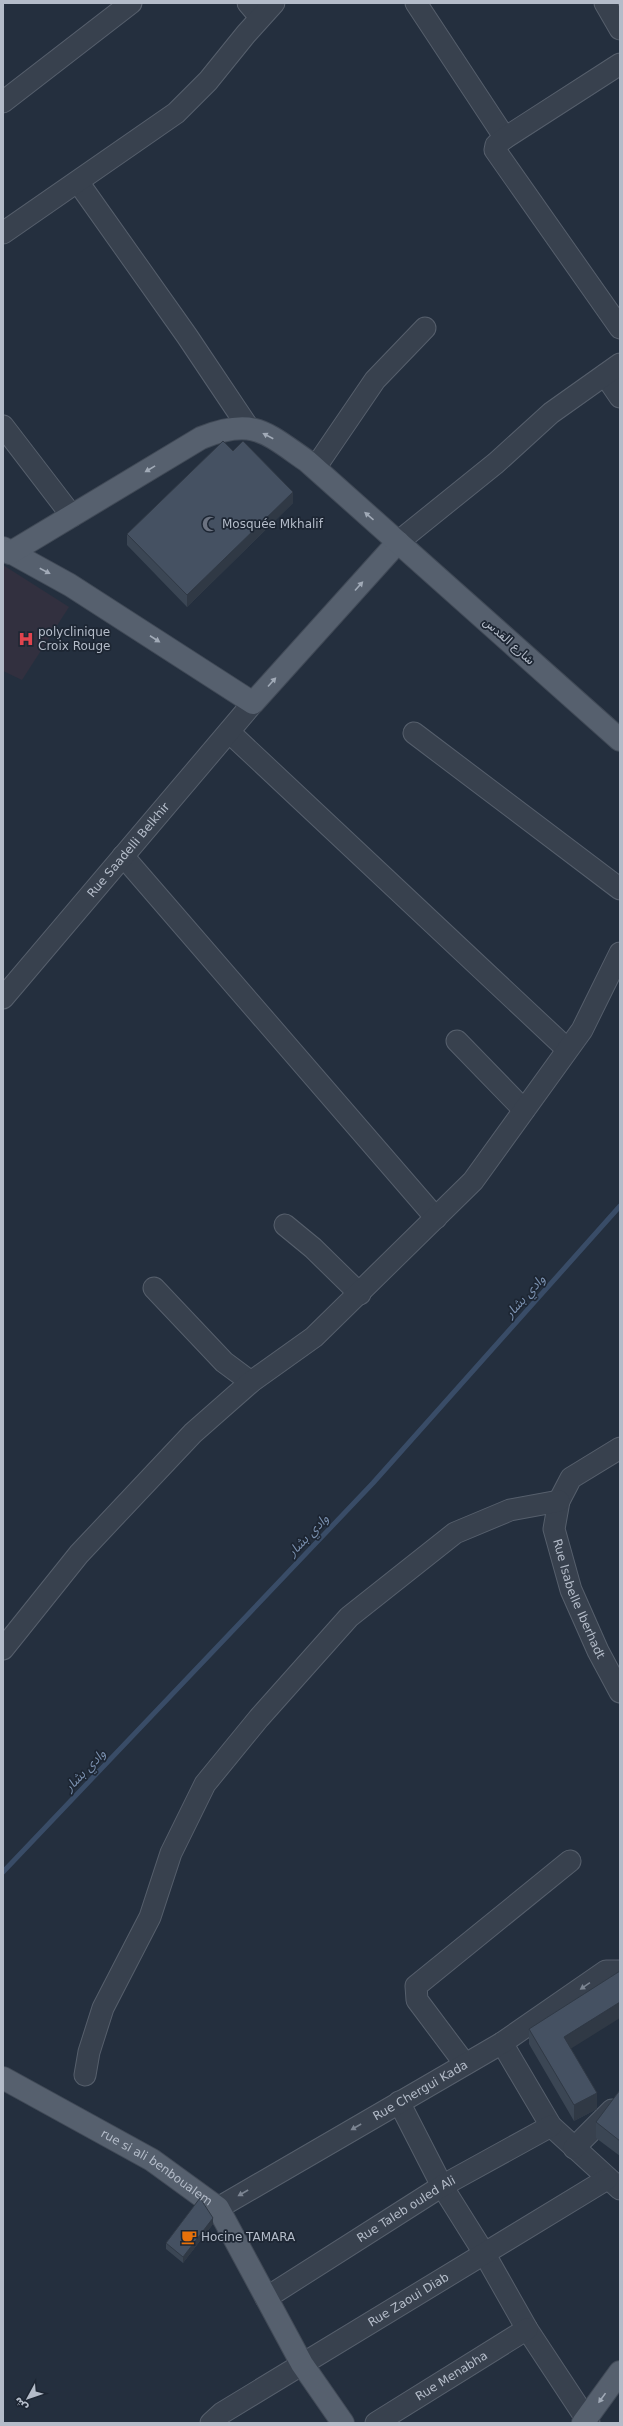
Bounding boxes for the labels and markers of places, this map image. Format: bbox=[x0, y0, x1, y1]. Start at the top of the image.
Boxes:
mosque icon: Mosquée Mkhalif bbox=[201, 515, 219, 533]
place label: Mosquée Mkhalif bbox=[222, 517, 324, 531]
place label: polyclinique Croix Rouge bbox=[38, 625, 110, 653]
hospital icon: polyclinique Croix Rouge bbox=[17, 630, 35, 648]
cafe icon: Hocine TAMARA bbox=[180, 2228, 198, 2246]
place label: Hocine TAMARA bbox=[201, 2230, 296, 2244]

